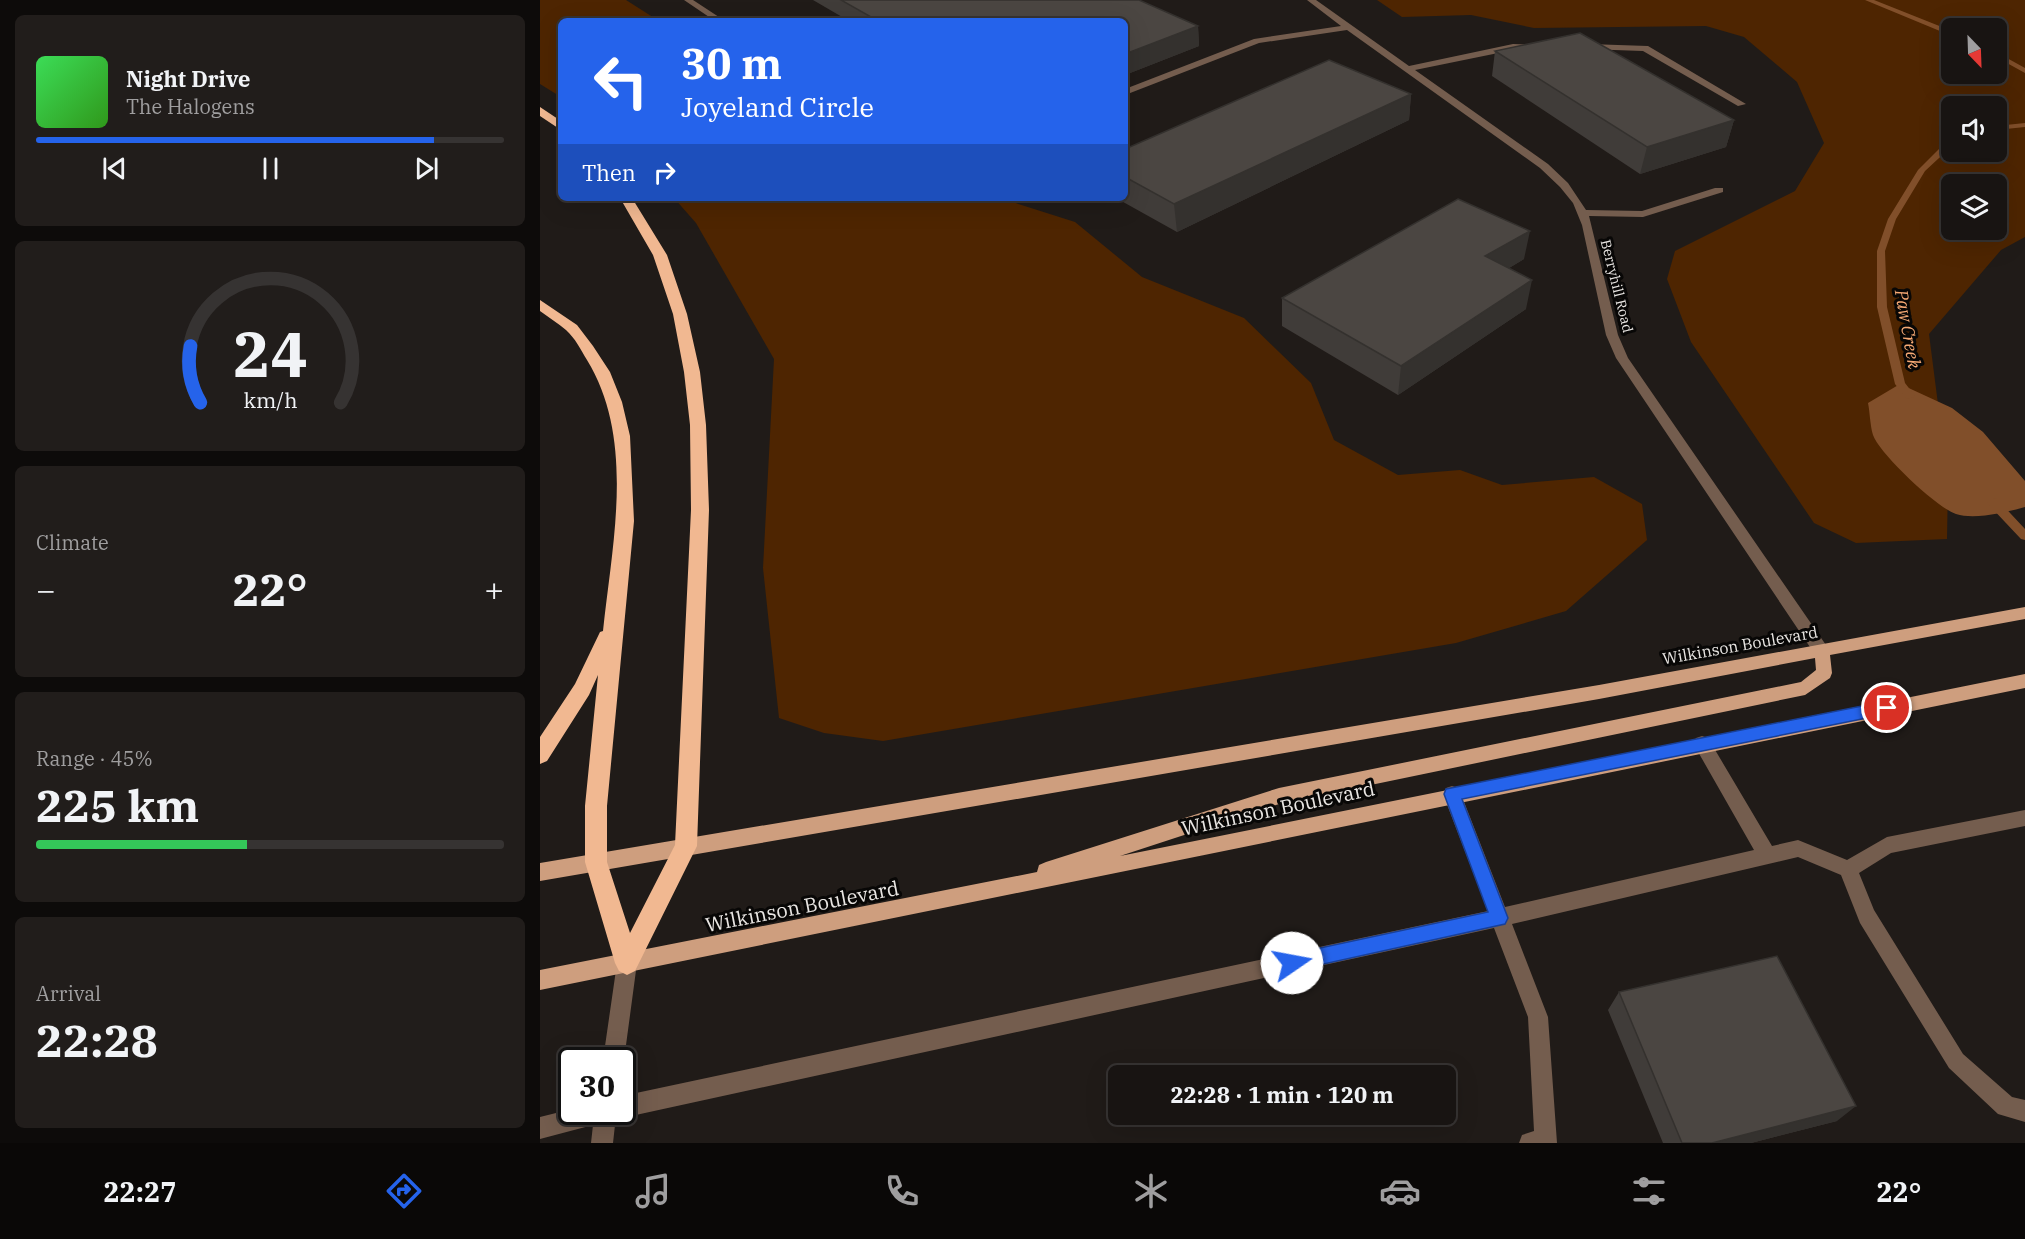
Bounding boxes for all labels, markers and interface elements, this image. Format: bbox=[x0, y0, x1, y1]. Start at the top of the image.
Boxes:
north arrow bbox=[1941, 18, 2007, 84]
map controls bbox=[1941, 18, 2007, 240]
text: 30 m bbox=[681, 36, 782, 91]
icon: left bbox=[582, 42, 660, 120]
text: Night Drive bbox=[126, 64, 251, 93]
text: Joyeland Circle bbox=[681, 89, 874, 124]
text: The Halogens bbox=[126, 93, 255, 120]
button: sound bbox=[1941, 96, 2007, 162]
icon: previous bbox=[98, 152, 131, 185]
icon: pause bbox=[254, 152, 287, 185]
icon: next bbox=[410, 152, 443, 185]
icon: right bbox=[648, 156, 681, 189]
text: Then bbox=[582, 158, 636, 187]
button: layers bbox=[1941, 174, 2007, 240]
street label: Berryhill Road bbox=[1597, 238, 1637, 335]
water label: Paw Creek bbox=[1890, 287, 1926, 371]
text: 24 bbox=[233, 313, 307, 394]
text: km/h bbox=[243, 386, 297, 414]
text: Climate bbox=[36, 529, 109, 556]
text: 22° bbox=[232, 560, 308, 618]
text: − bbox=[36, 568, 56, 611]
text: + bbox=[484, 568, 504, 611]
street label: Wilkinson Boulevard bbox=[1661, 621, 1819, 669]
pin bbox=[1861, 682, 1912, 733]
icon: arrive bbox=[1870, 691, 1903, 724]
text: Range · 45% bbox=[36, 745, 153, 772]
street label: Wilkinson Boulevard bbox=[1179, 774, 1377, 842]
text: 225 km bbox=[36, 776, 199, 834]
street label: Wilkinson Boulevard bbox=[703, 874, 901, 938]
position arrow bbox=[1260, 931, 1324, 995]
text: Arrival bbox=[36, 980, 101, 1007]
text: 22:28 bbox=[36, 1011, 158, 1069]
speed limit sign: 30 bbox=[558, 1047, 636, 1125]
text: 22:28 · 1 min · 120 m bbox=[1170, 1080, 1394, 1109]
icon: directions bbox=[383, 1170, 425, 1212]
icon: music bbox=[632, 1170, 674, 1212]
icon: phone bbox=[881, 1170, 923, 1212]
icon: climate bbox=[1130, 1170, 1172, 1212]
icon: car bbox=[1379, 1170, 1421, 1212]
icon: filters bbox=[1628, 1170, 1670, 1212]
text: 22:27 bbox=[103, 1174, 176, 1209]
text: 22° bbox=[1876, 1174, 1922, 1209]

